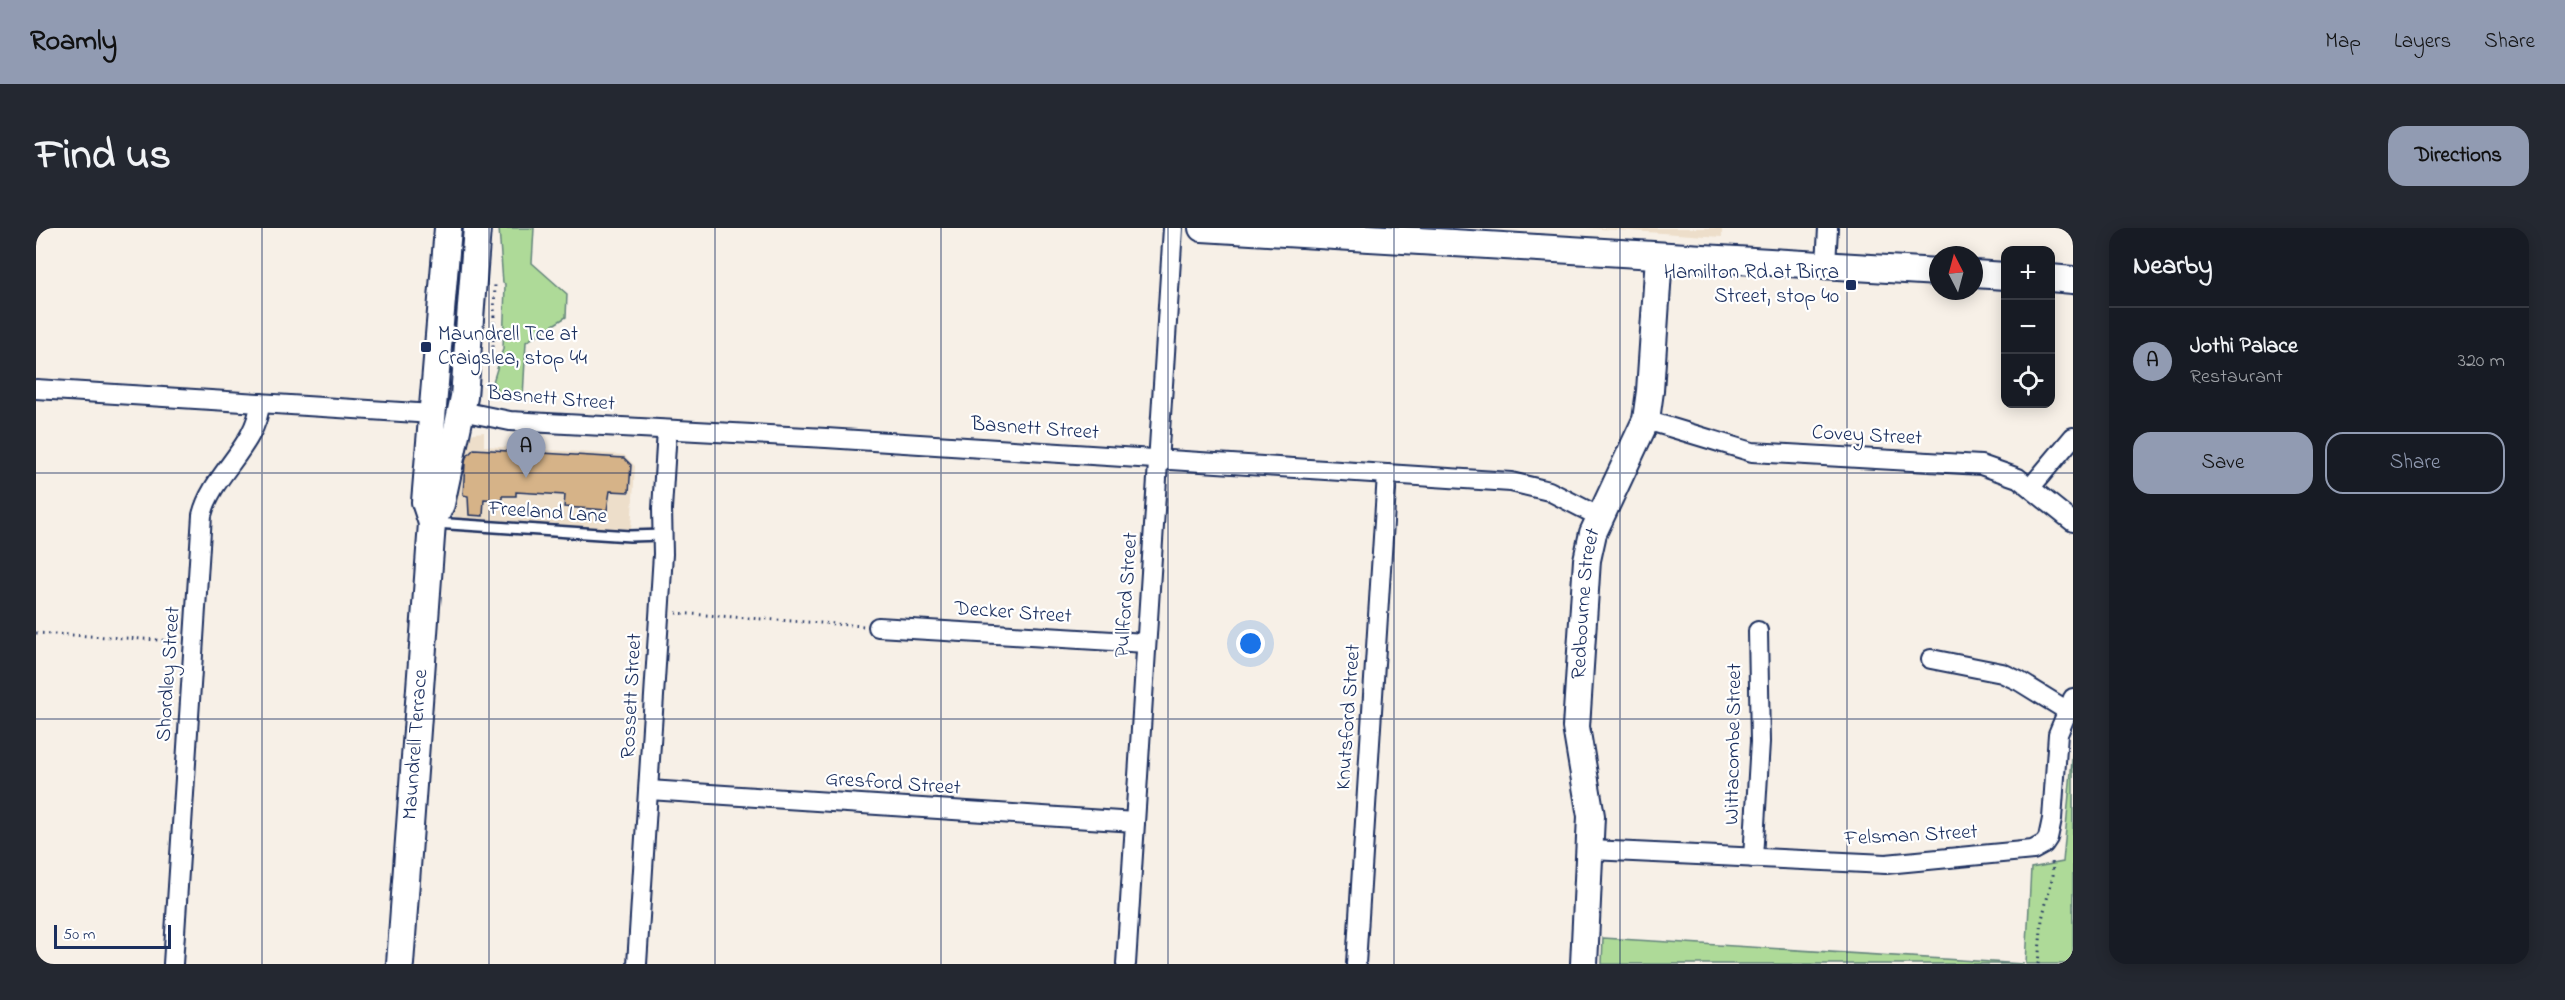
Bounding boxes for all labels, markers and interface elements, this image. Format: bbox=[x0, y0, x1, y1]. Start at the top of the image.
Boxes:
text: Roamly bbox=[30, 22, 117, 63]
text: Map bbox=[2325, 27, 2361, 57]
text: Layers bbox=[2394, 27, 2451, 57]
text: Share bbox=[2484, 27, 2535, 57]
text: Find us bbox=[36, 126, 171, 187]
button: Directions bbox=[2388, 126, 2529, 186]
north arrow bbox=[1929, 246, 1983, 300]
map controls bbox=[2001, 246, 2055, 408]
button: + bbox=[2001, 246, 2055, 300]
text: Nearby bbox=[2133, 248, 2212, 286]
place label: Hamilton Rd at Birra Street, stop 40 bbox=[1664, 258, 1839, 312]
marker: Hamilton Rd at Birra Street, stop 40 bbox=[1844, 278, 1858, 292]
button: − bbox=[2001, 300, 2055, 354]
place label: Maundrell Tce at Craigslea, stop 44 bbox=[438, 320, 587, 376]
text: Jothi Palace bbox=[2190, 331, 2298, 363]
marker: Maundrell Tce at Craigslea, stop 44 bbox=[419, 340, 433, 354]
text: A bbox=[2146, 347, 2159, 376]
text: 320 m bbox=[2458, 347, 2505, 376]
button: locate bbox=[2001, 354, 2055, 408]
text: Restaurant bbox=[2190, 363, 2283, 392]
street label: Basnett Street bbox=[485, 378, 616, 420]
street label: Basnett Street bbox=[969, 409, 1100, 448]
street label: Covey Street bbox=[1811, 418, 1923, 456]
pin: A bbox=[506, 428, 546, 478]
button: Save bbox=[2133, 432, 2313, 494]
button: Share bbox=[2325, 432, 2505, 494]
street label: Freeland Lane bbox=[487, 494, 609, 532]
street label: Redbourne Street bbox=[1564, 523, 1608, 680]
street label: Pullford Street bbox=[1108, 531, 1146, 659]
street label: Decker Street bbox=[952, 594, 1073, 632]
street label: Shordley Street bbox=[149, 605, 191, 743]
your location bbox=[1236, 629, 1265, 658]
street label: Rossett Street bbox=[614, 632, 650, 760]
street label: Knutsford Street bbox=[1329, 643, 1369, 791]
street label: Wittacombe Street bbox=[1718, 663, 1750, 825]
street label: Maundrell Terrace bbox=[395, 668, 436, 821]
street label: Gresford Street bbox=[824, 764, 962, 804]
street label: Felsman Street bbox=[1843, 818, 1978, 855]
scale bar bbox=[54, 922, 171, 950]
text: 50 m bbox=[63, 923, 95, 947]

